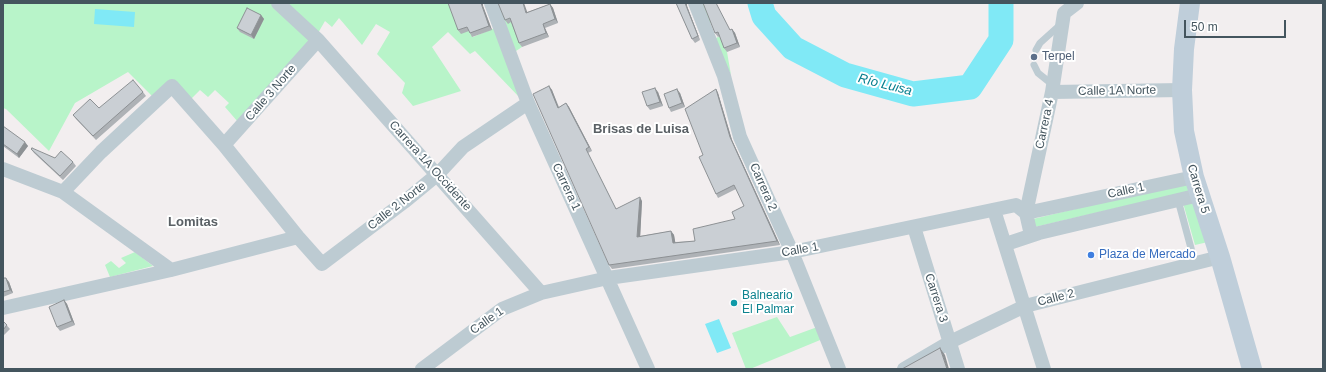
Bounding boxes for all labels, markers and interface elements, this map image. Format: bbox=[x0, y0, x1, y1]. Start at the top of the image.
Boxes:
scale bar bbox=[1186, 12, 1288, 38]
text: 50 m bbox=[1191, 20, 1218, 34]
place label: Terpel bbox=[1042, 50, 1075, 64]
marker: Terpel bbox=[1029, 52, 1039, 62]
street label: Calle 3 Norte bbox=[243, 62, 299, 124]
water label: Río Luisa bbox=[856, 71, 914, 99]
street label: Calle 1A Norte bbox=[1078, 83, 1156, 99]
street label: Carrera 4 bbox=[1033, 98, 1057, 150]
street label: Carrera 1A Occidente bbox=[386, 118, 474, 214]
district label: Brisas de Luisa bbox=[593, 121, 689, 137]
street label: Carrera 1 bbox=[549, 161, 583, 213]
street label: Carrera 2 bbox=[746, 161, 780, 213]
street label: Carrera 5 bbox=[1184, 163, 1212, 215]
street label: Calle 2 Norte bbox=[365, 179, 429, 233]
street label: Calle 1 bbox=[1106, 180, 1146, 202]
district label: Lomitas bbox=[168, 214, 218, 230]
street label: Calle 1 bbox=[780, 240, 820, 260]
place label: Plaza de Mercado bbox=[1099, 248, 1196, 262]
marker: Plaza de Mercado bbox=[1086, 250, 1096, 260]
street label: Carrera 3 bbox=[921, 272, 951, 324]
street label: Calle 2 bbox=[1036, 286, 1076, 310]
place label: Balneario El Palmar bbox=[742, 289, 794, 317]
marker: Balneario El Palmar bbox=[729, 298, 739, 308]
street label: Calle 1 bbox=[468, 304, 506, 338]

